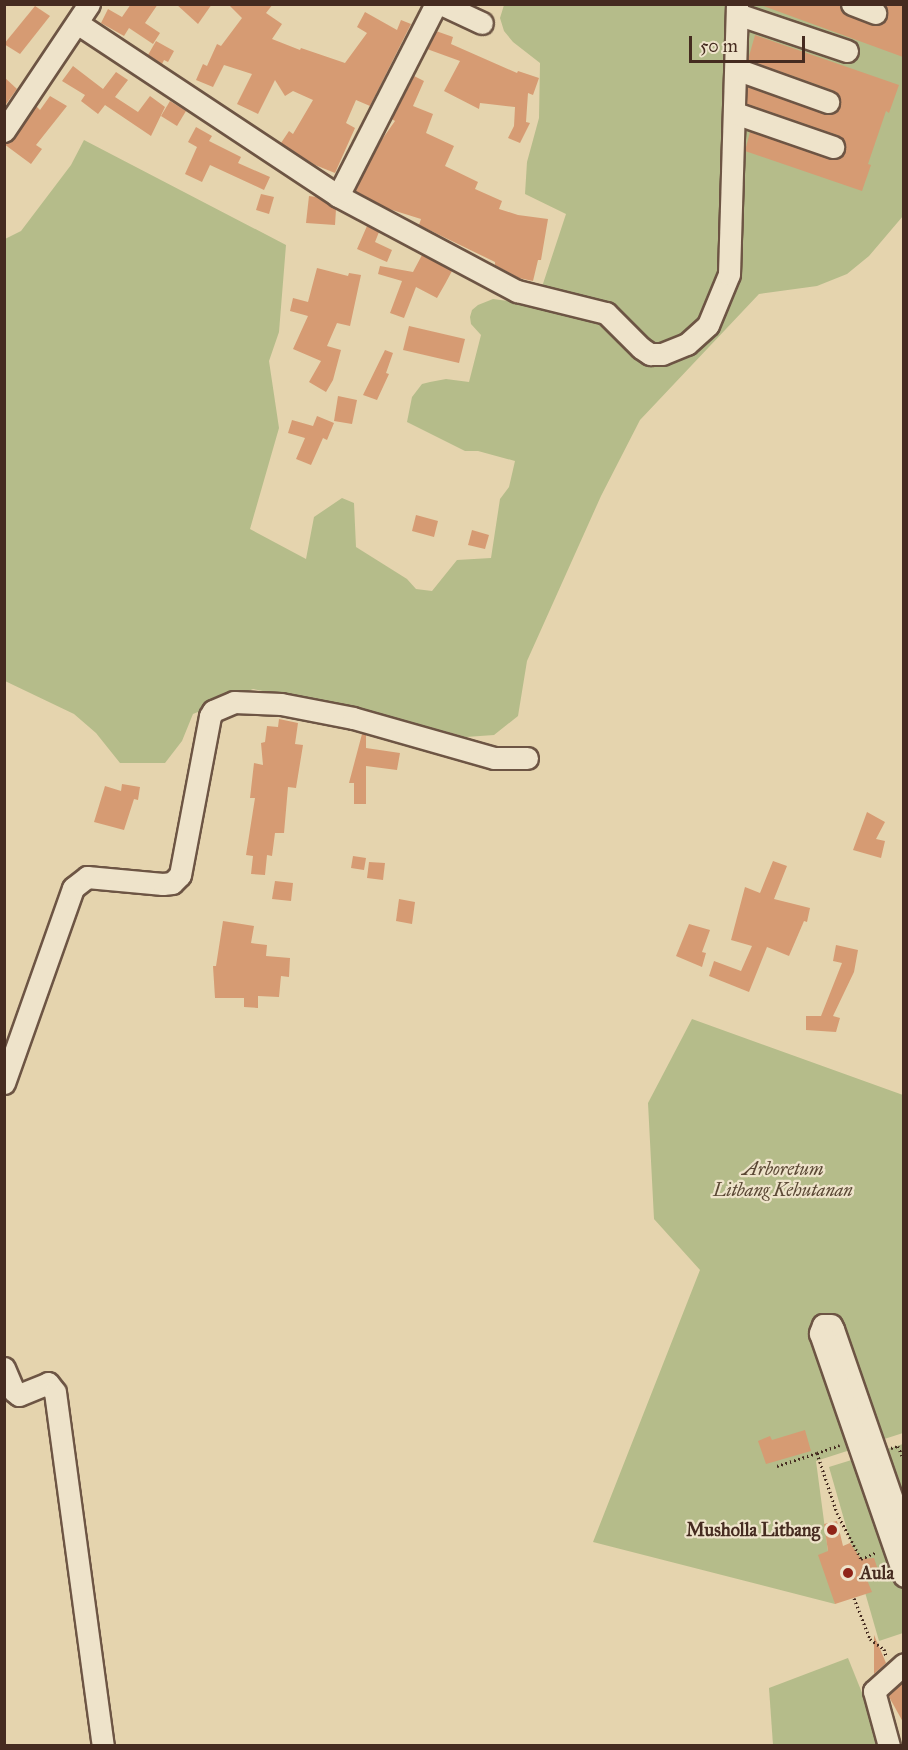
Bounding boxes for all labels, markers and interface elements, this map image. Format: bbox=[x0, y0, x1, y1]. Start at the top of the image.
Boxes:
scale bar bbox=[692, 24, 808, 62]
text: 50 m bbox=[700, 35, 738, 57]
park label: Arboretum Litbang Kehutanan bbox=[713, 1159, 853, 1202]
place label: Musholla Litbang bbox=[686, 1519, 820, 1541]
marker: Musholla Litbang bbox=[825, 1523, 839, 1537]
place label: Aula bbox=[860, 1562, 894, 1584]
marker: Aula bbox=[841, 1566, 855, 1580]

